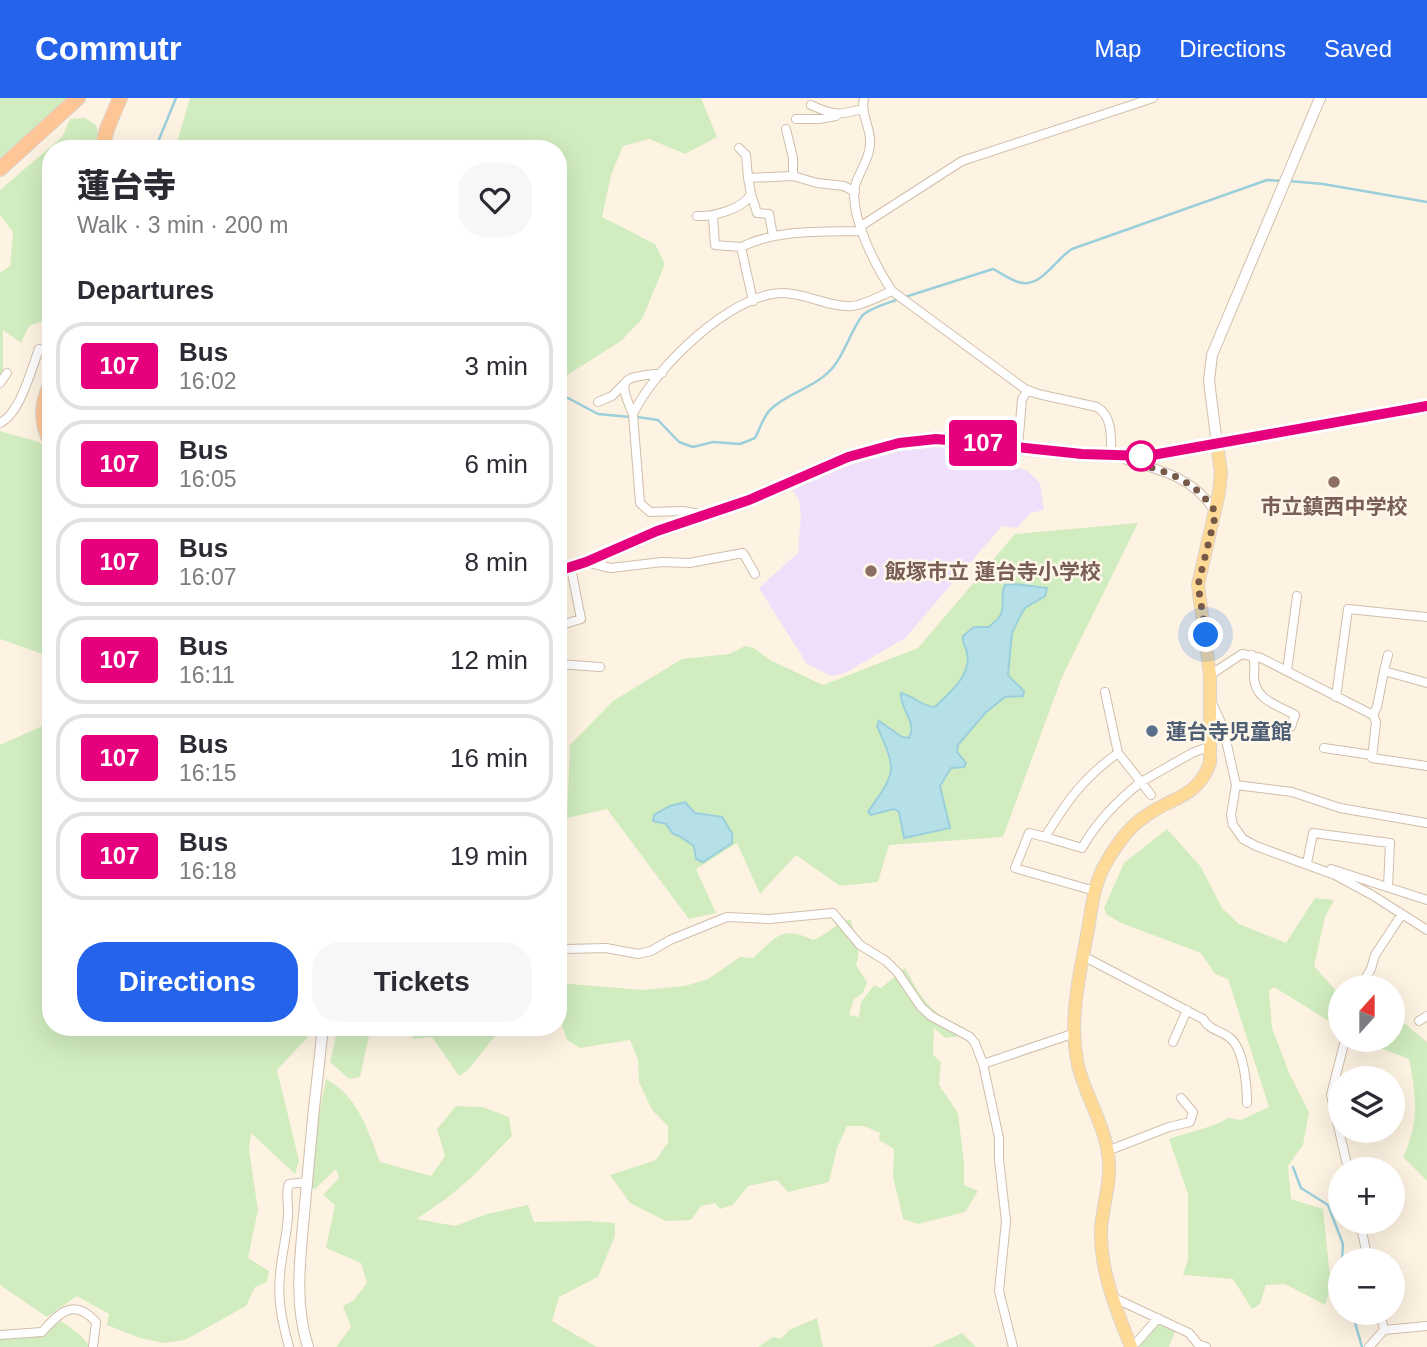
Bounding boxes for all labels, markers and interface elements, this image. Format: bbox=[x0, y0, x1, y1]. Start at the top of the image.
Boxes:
text: Commutr bbox=[35, 30, 182, 67]
text: Map bbox=[1095, 35, 1141, 62]
text: Directions bbox=[1179, 35, 1286, 62]
text: Saved bbox=[1324, 35, 1392, 62]
button: heart bbox=[458, 163, 532, 237]
text: 蓮台寺 bbox=[77, 167, 176, 204]
text: Walk · 3 min · 200 m bbox=[77, 212, 288, 238]
text: Departures bbox=[77, 275, 214, 305]
text: Bus bbox=[179, 337, 228, 367]
text: 3 min bbox=[464, 351, 528, 381]
text: 107 bbox=[99, 352, 140, 379]
text: 16:02 bbox=[179, 368, 237, 394]
line badge: 107 bbox=[943, 420, 1023, 466]
text: 107 bbox=[963, 429, 1003, 456]
text: Bus bbox=[179, 435, 228, 465]
unlabelled marker bbox=[1126, 441, 1156, 471]
text: 6 min bbox=[464, 449, 528, 479]
text: 107 bbox=[99, 450, 140, 477]
text: 16:05 bbox=[179, 466, 237, 492]
marker: 市立鎮西中学校 bbox=[1326, 474, 1342, 490]
place label: 市立鎮西中学校 bbox=[1261, 495, 1408, 518]
text: Bus bbox=[179, 533, 228, 563]
text: 8 min bbox=[464, 547, 528, 577]
text: 107 bbox=[99, 548, 140, 575]
place label: 飯塚市立 蓮台寺小学校 bbox=[884, 560, 1101, 583]
marker: 飯塚市立 蓮台寺小学校 bbox=[863, 563, 879, 579]
text: 16:07 bbox=[179, 564, 237, 590]
your location bbox=[1188, 617, 1223, 652]
text: Bus bbox=[179, 631, 228, 661]
text: 12 min bbox=[450, 645, 528, 675]
text: 107 bbox=[99, 646, 140, 673]
text: 16:11 bbox=[179, 662, 235, 688]
place label: 蓮台寺児童館 bbox=[1166, 720, 1292, 743]
marker: 蓮台寺児童館 bbox=[1144, 723, 1160, 739]
text: Bus bbox=[179, 729, 228, 759]
text: 16 min bbox=[450, 743, 528, 773]
text: 107 bbox=[99, 744, 140, 771]
text: 16:15 bbox=[179, 760, 237, 786]
text: Bus bbox=[179, 827, 228, 857]
text: 19 min bbox=[450, 841, 528, 871]
text: 107 bbox=[99, 842, 140, 869]
text: 16:18 bbox=[179, 858, 237, 884]
button: Directions bbox=[77, 942, 298, 1022]
button: Tickets bbox=[312, 942, 532, 1022]
north arrow bbox=[1328, 975, 1405, 1052]
map controls bbox=[1328, 975, 1405, 1325]
button: layers bbox=[1328, 1066, 1405, 1143]
button: + bbox=[1328, 1157, 1405, 1234]
button: − bbox=[1328, 1248, 1405, 1325]

